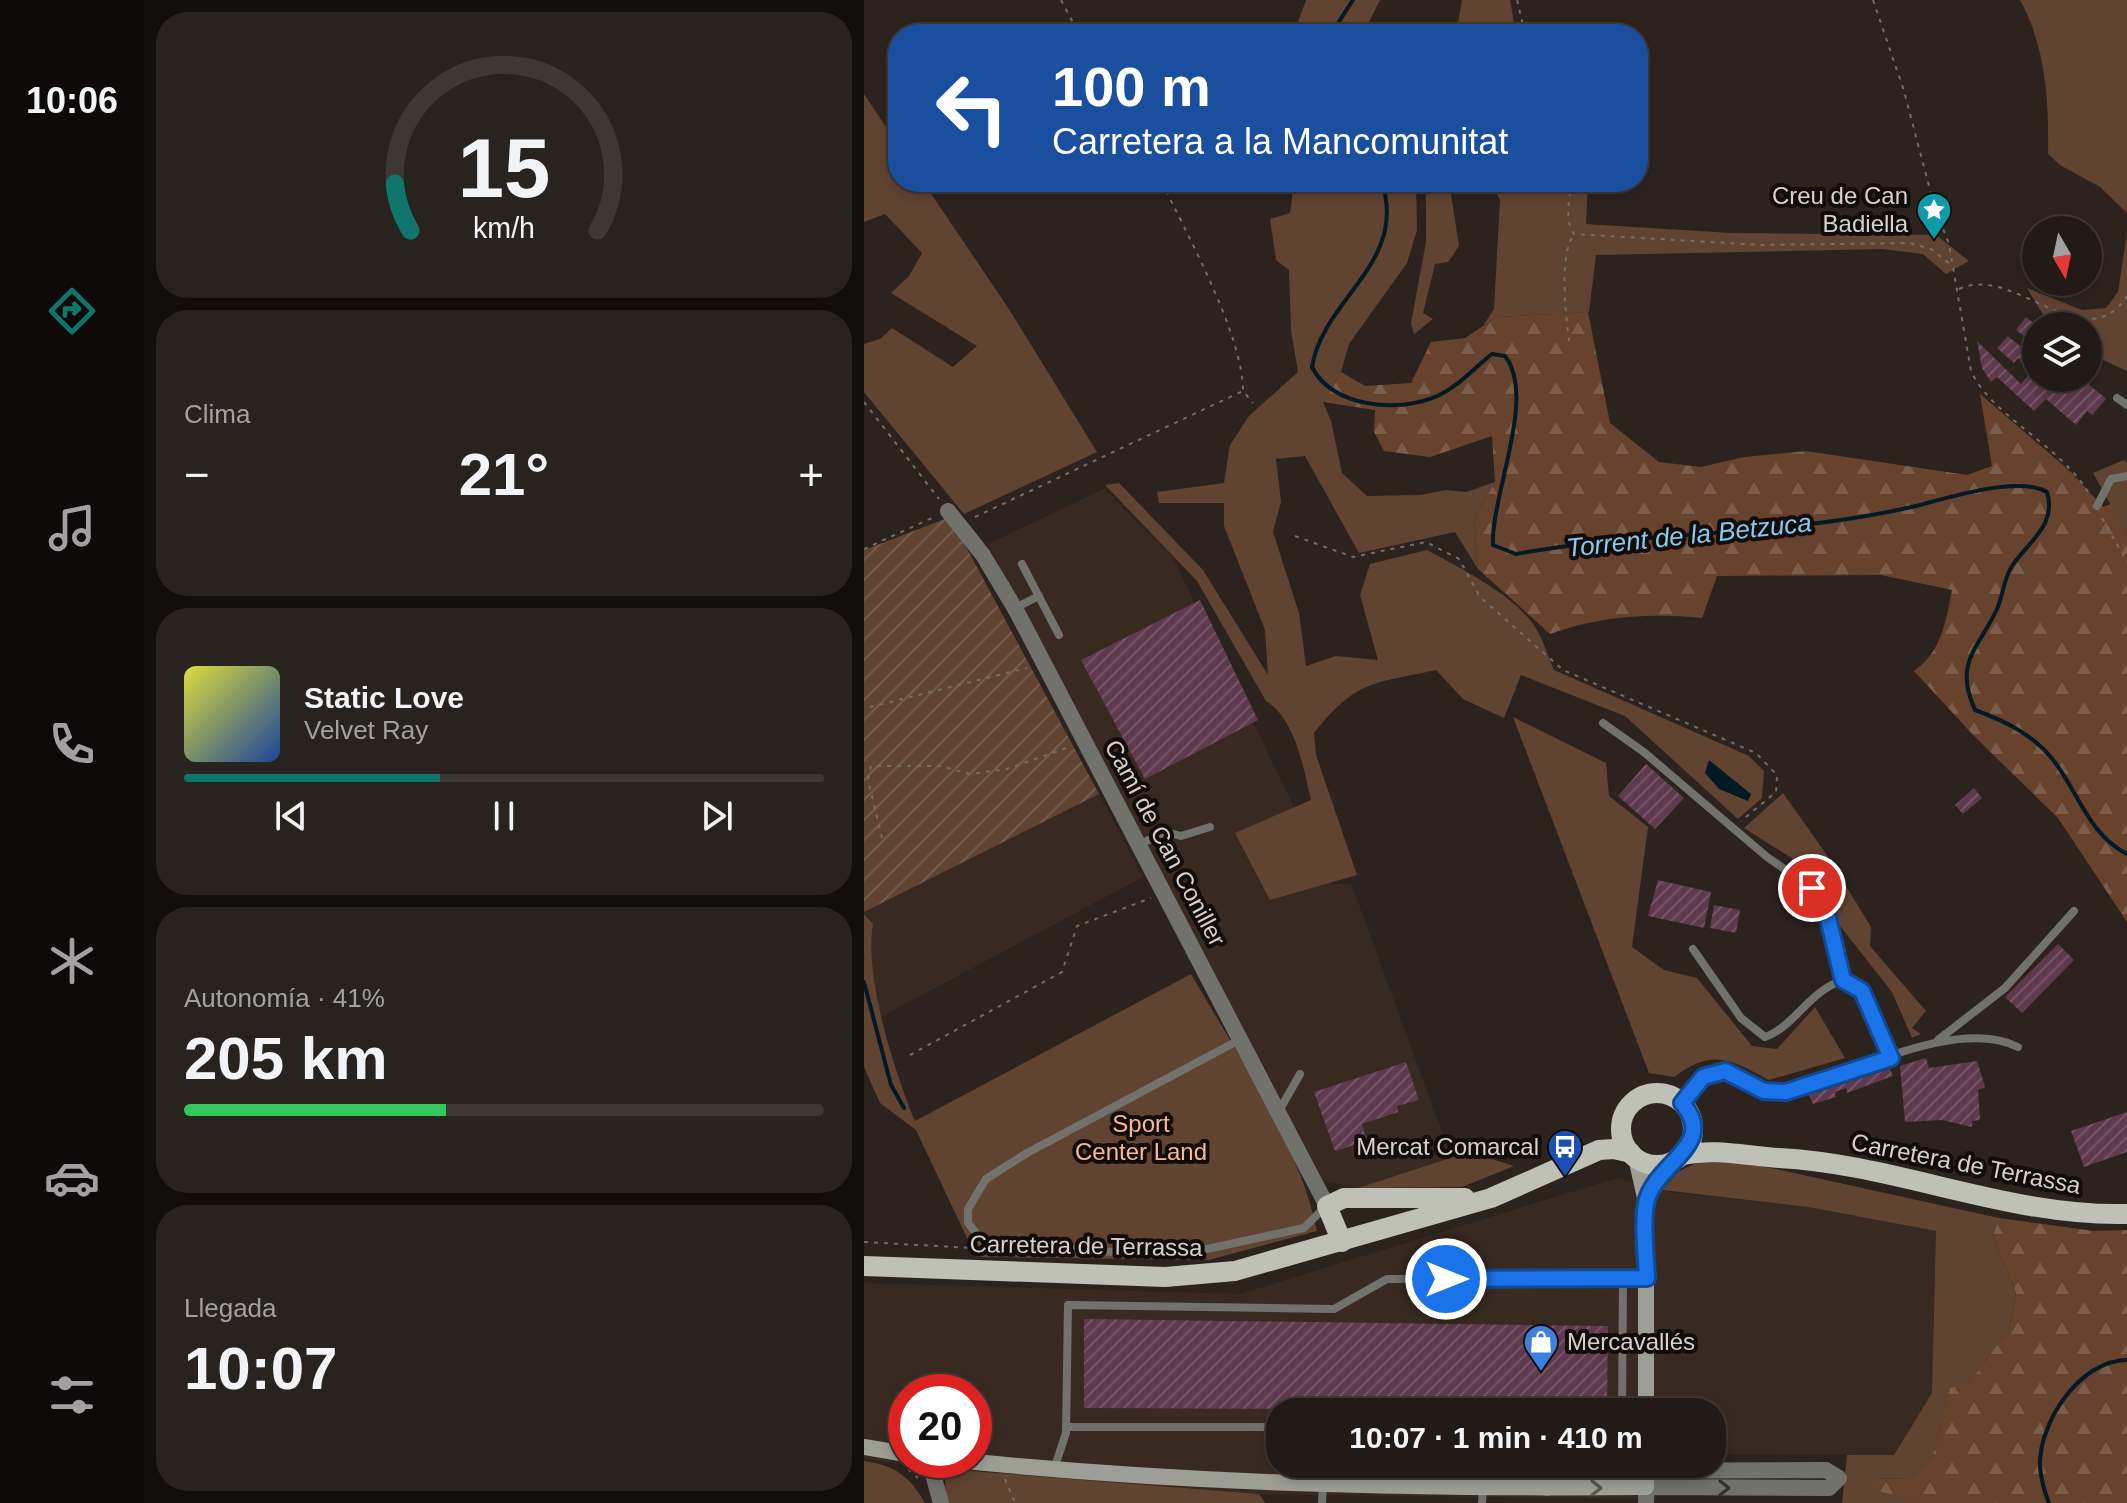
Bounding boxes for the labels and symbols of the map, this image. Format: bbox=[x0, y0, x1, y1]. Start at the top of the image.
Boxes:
place label: Creu de Can Badiella bbox=[1772, 182, 1909, 237]
place icon: Creu de Can Badiella bbox=[1915, 191, 1953, 241]
north arrow bbox=[2022, 216, 2102, 296]
water label: Torrent de la Betzuca bbox=[1565, 507, 1813, 563]
street label: Camí de Can Coniller bbox=[1100, 735, 1231, 950]
pin bbox=[1778, 854, 1846, 922]
park label: Sport Center Land bbox=[1075, 1110, 1207, 1165]
bus stop icon: Mercat Comarcal bbox=[1546, 1128, 1584, 1178]
street label: Carretera de Terrassa bbox=[1849, 1128, 2084, 1199]
place label: Mercat Comarcal bbox=[1356, 1133, 1539, 1160]
street label: Carretera de Terrassa bbox=[969, 1230, 1203, 1261]
position arrow bbox=[1404, 1237, 1488, 1321]
shop icon: Mercavallés bbox=[1522, 1323, 1560, 1373]
place label: Mercavallés bbox=[1567, 1328, 1695, 1355]
speed limit sign: 20 bbox=[888, 1374, 992, 1478]
one-way arrow bbox=[1590, 1479, 1603, 1497]
one-way arrow bbox=[1718, 1479, 1731, 1497]

